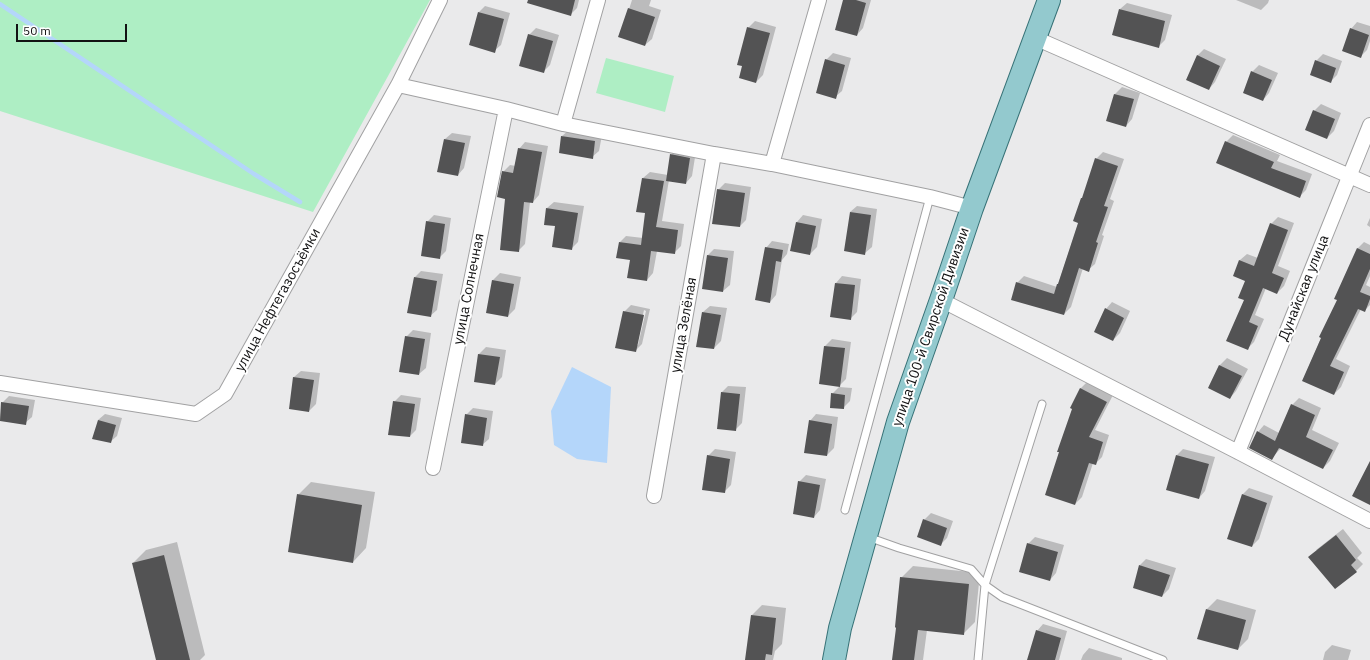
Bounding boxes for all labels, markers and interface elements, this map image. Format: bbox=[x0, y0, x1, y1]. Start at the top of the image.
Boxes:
scale bar bbox=[18, 16, 129, 42]
text: 50 m bbox=[23, 23, 51, 38]
street label: улица 100-й Свирской Дивизии bbox=[889, 225, 973, 429]
street label: улица Нефтегазосъёмки bbox=[232, 226, 324, 374]
street label: улица Солнечная bbox=[450, 232, 488, 346]
street label: Дунайская улица bbox=[1275, 233, 1333, 343]
street label: улица Зелёная bbox=[667, 276, 701, 374]

